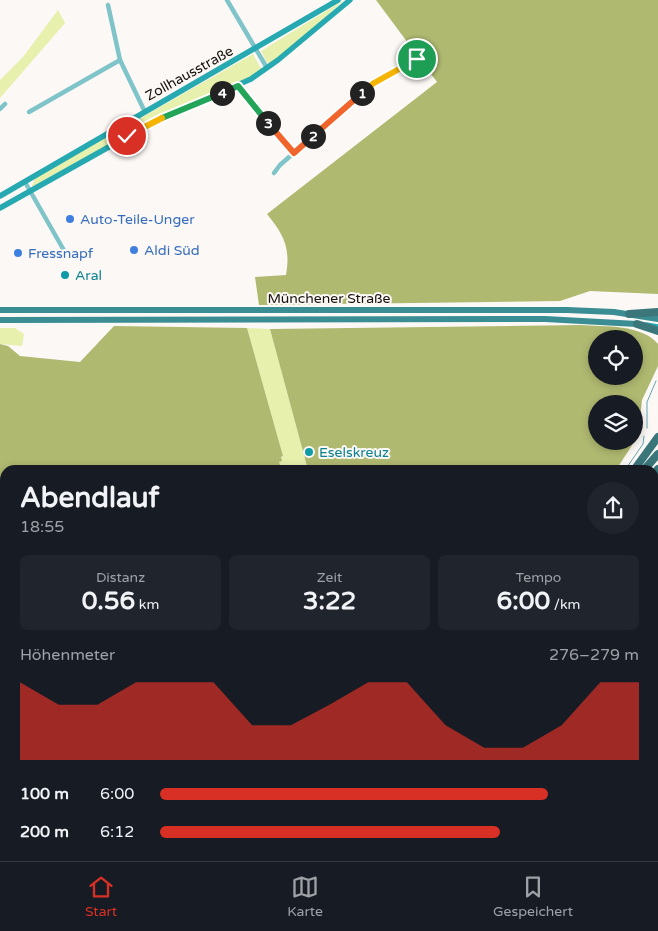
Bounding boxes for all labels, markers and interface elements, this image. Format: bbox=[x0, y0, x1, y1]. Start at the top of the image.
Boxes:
pin bbox=[396, 38, 438, 80]
street label: Zollhausstraße bbox=[142, 42, 236, 105]
icon: arrive bbox=[403, 45, 431, 73]
pin: 4 bbox=[210, 80, 234, 106]
pin: 1 bbox=[350, 80, 374, 106]
text: 4 bbox=[218, 85, 227, 102]
text: 1 bbox=[358, 85, 367, 102]
pin: 3 bbox=[256, 110, 280, 136]
pin bbox=[106, 115, 148, 157]
text: 3 bbox=[264, 115, 273, 132]
icon: check bbox=[113, 122, 141, 150]
pin: 2 bbox=[300, 124, 326, 148]
text: 2 bbox=[309, 128, 318, 145]
place label: Auto-Teile-Unger bbox=[80, 211, 195, 228]
marker: Auto-Teile-Unger bbox=[64, 213, 76, 225]
place label: Aldi Süd bbox=[144, 242, 200, 259]
marker: Aldi Süd bbox=[128, 244, 140, 256]
place label: Fressnapf bbox=[28, 245, 94, 262]
marker: Fressnapf bbox=[12, 247, 24, 259]
place label: Aral bbox=[75, 267, 102, 284]
marker: Aral bbox=[59, 269, 71, 281]
street label: Münchener Straße bbox=[267, 290, 391, 307]
map controls bbox=[588, 330, 643, 450]
button: locate bbox=[588, 330, 643, 385]
button: layers bbox=[588, 395, 643, 450]
place label: Eselskreuz bbox=[319, 444, 389, 461]
marker: Eselskreuz bbox=[303, 446, 315, 458]
text: Abendlauf bbox=[20, 481, 159, 515]
button: share bbox=[587, 482, 639, 534]
text: 18:55 bbox=[20, 517, 64, 537]
text: Distanz bbox=[96, 569, 145, 586]
text: Zeit bbox=[317, 569, 342, 586]
text: Tempo bbox=[516, 569, 561, 586]
text: 0.56 bbox=[82, 586, 135, 616]
text: 3:22 bbox=[303, 586, 356, 616]
text: 6:00 bbox=[497, 586, 550, 616]
text: km bbox=[135, 596, 159, 613]
text: /km bbox=[550, 596, 580, 613]
text: Höhenmeter bbox=[20, 645, 115, 665]
text: 276–279 m bbox=[549, 645, 639, 665]
text: 100 m bbox=[20, 784, 69, 804]
text: 6:00 bbox=[100, 784, 134, 804]
text: 200 m bbox=[20, 822, 69, 842]
text: 6:12 bbox=[100, 822, 134, 842]
tab: Start bbox=[85, 873, 117, 920]
tab: Karte bbox=[287, 873, 323, 920]
tab: Gespeichert bbox=[493, 873, 573, 920]

